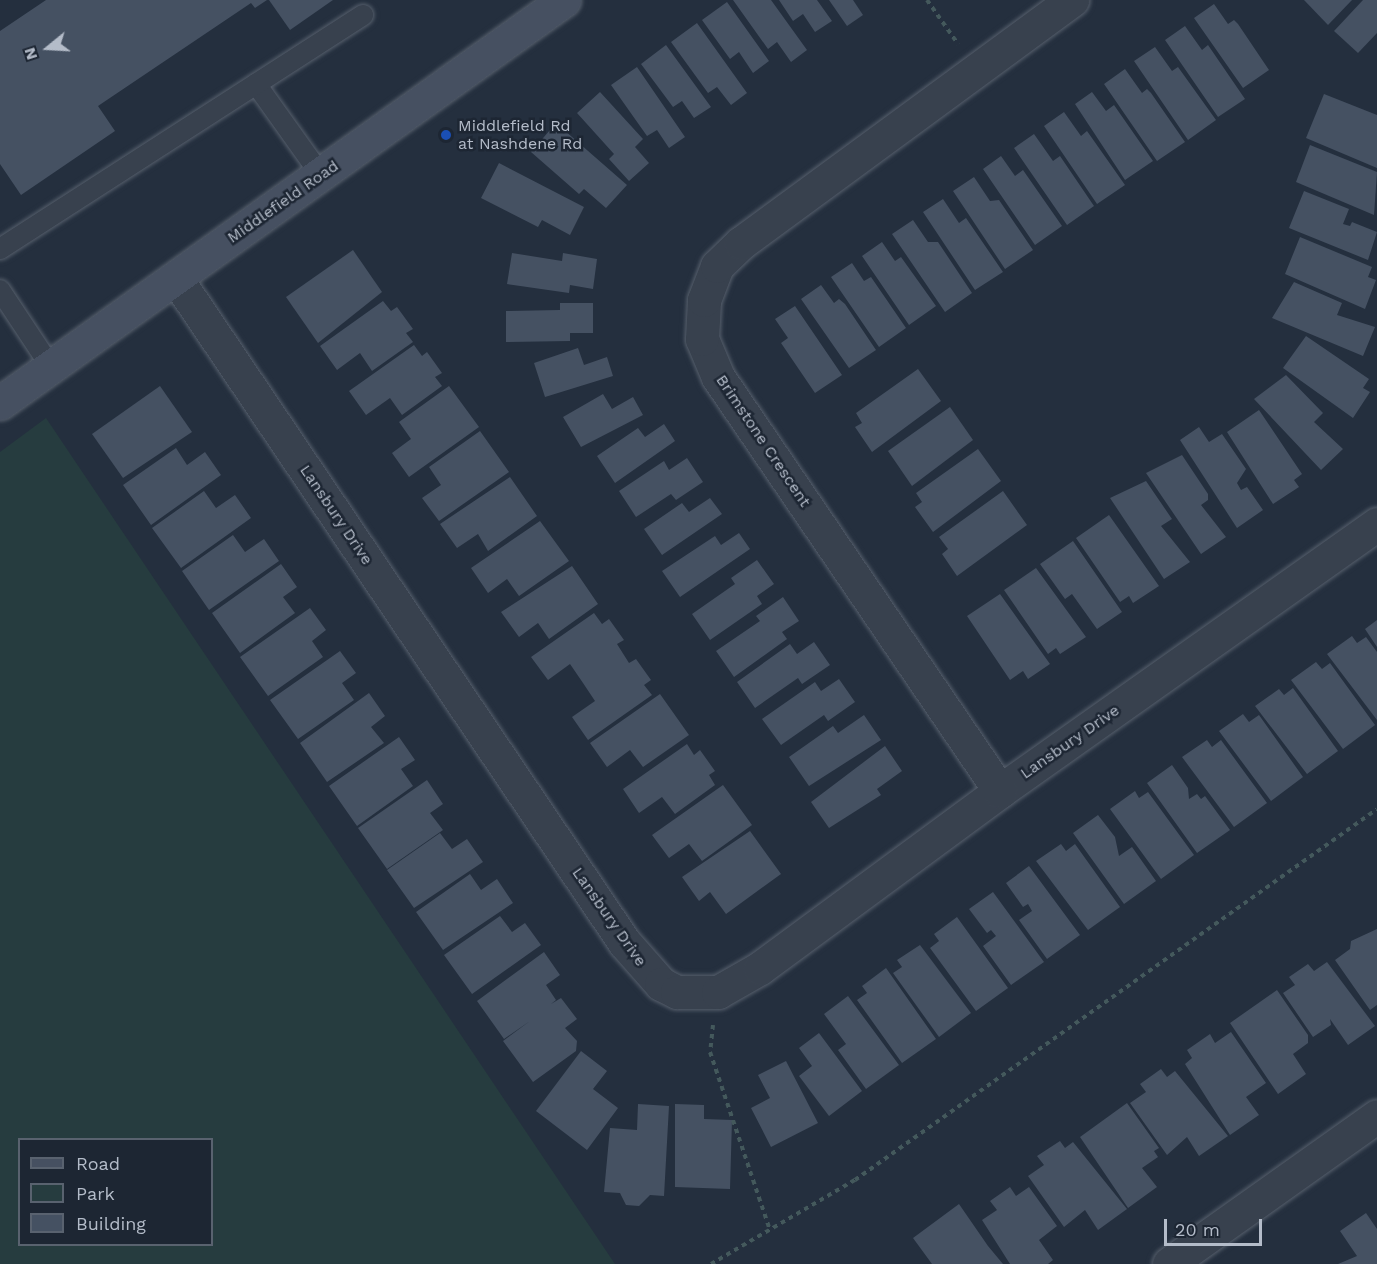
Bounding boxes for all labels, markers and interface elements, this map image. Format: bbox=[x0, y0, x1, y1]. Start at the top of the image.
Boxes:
north arrow bbox=[18, 18, 78, 78]
text: N bbox=[20, 45, 41, 62]
place label: Middlefield Rd at Nashdene Rd bbox=[458, 116, 582, 154]
marker: Middlefield Rd at Nashdene Rd bbox=[439, 128, 453, 142]
street label: Middlefield Road bbox=[224, 156, 342, 248]
street label: Brimstone Crescent bbox=[712, 371, 814, 511]
street label: Lansbury Drive bbox=[295, 461, 377, 569]
street label: Lansbury Drive bbox=[1017, 701, 1123, 783]
street label: Lansbury Drive bbox=[568, 864, 650, 970]
legend bbox=[18, 1138, 213, 1246]
text: Road bbox=[76, 1153, 120, 1174]
text: Park bbox=[76, 1183, 115, 1204]
scale bar bbox=[1167, 1207, 1264, 1245]
text: Building bbox=[76, 1213, 146, 1234]
text: 20 m bbox=[1175, 1219, 1220, 1240]

